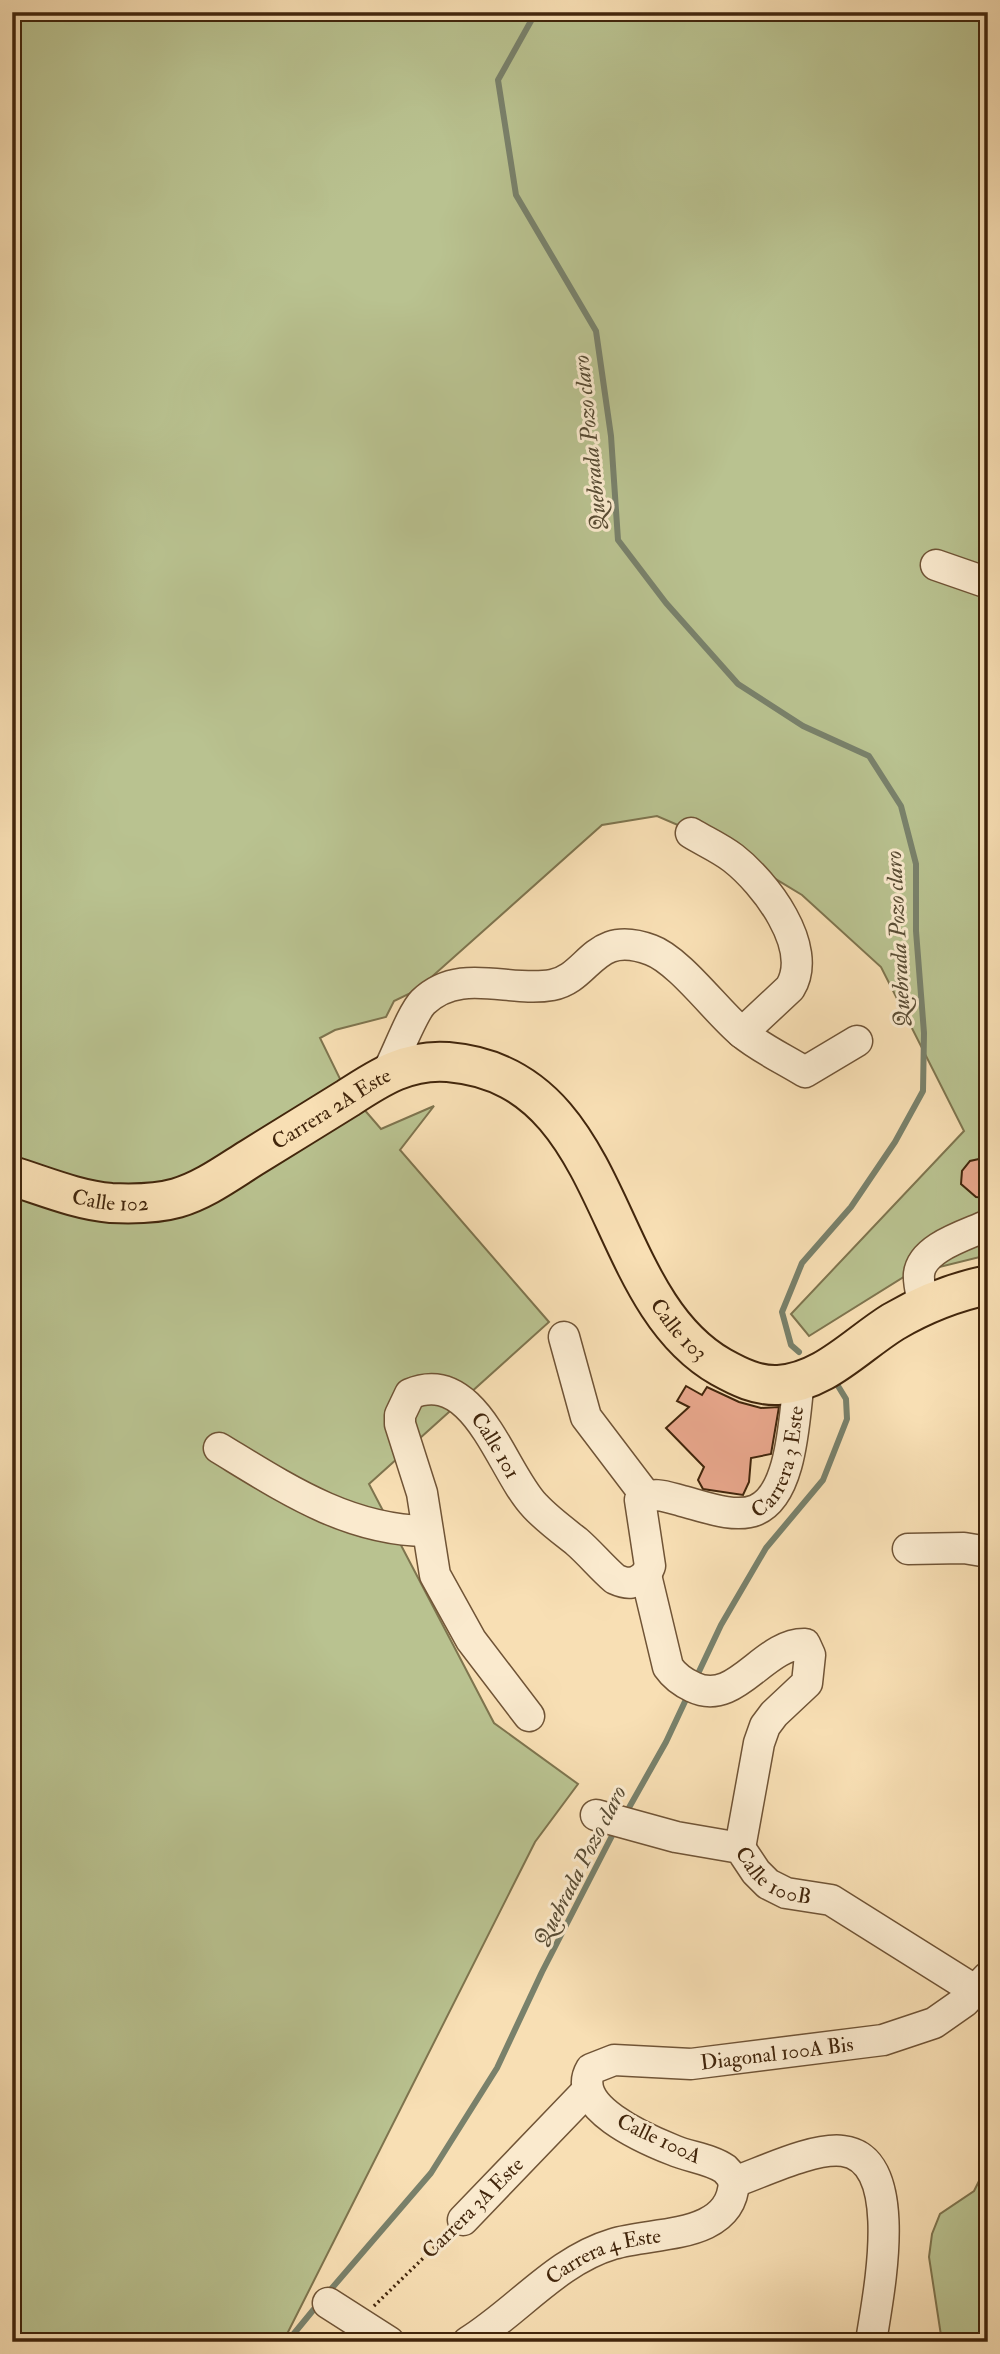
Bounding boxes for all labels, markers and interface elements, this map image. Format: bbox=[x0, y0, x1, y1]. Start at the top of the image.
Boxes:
water label: Quebrada Pozo claro bbox=[566, 354, 614, 532]
water label: Quebrada Pozo claro bbox=[879, 850, 917, 1028]
street label: Carrera 2A Este bbox=[266, 1061, 396, 1156]
street label: Calle 102 bbox=[69, 1183, 149, 1217]
street label: Calle 103 bbox=[644, 1293, 713, 1366]
street label: Carrera 3 Este bbox=[746, 1404, 810, 1524]
street label: Calle 101 bbox=[465, 1406, 526, 1484]
water label: Quebrada Pozo claro bbox=[527, 1781, 633, 1951]
street label: Calle 100B bbox=[729, 1841, 813, 1910]
street label: Diagonal 100A Bis bbox=[699, 2030, 855, 2076]
street label: Calle 100A bbox=[612, 2108, 706, 2170]
street label: Carrera 3A Este bbox=[416, 2151, 530, 2265]
street label: Carrera 4 Este bbox=[540, 2222, 663, 2290]

